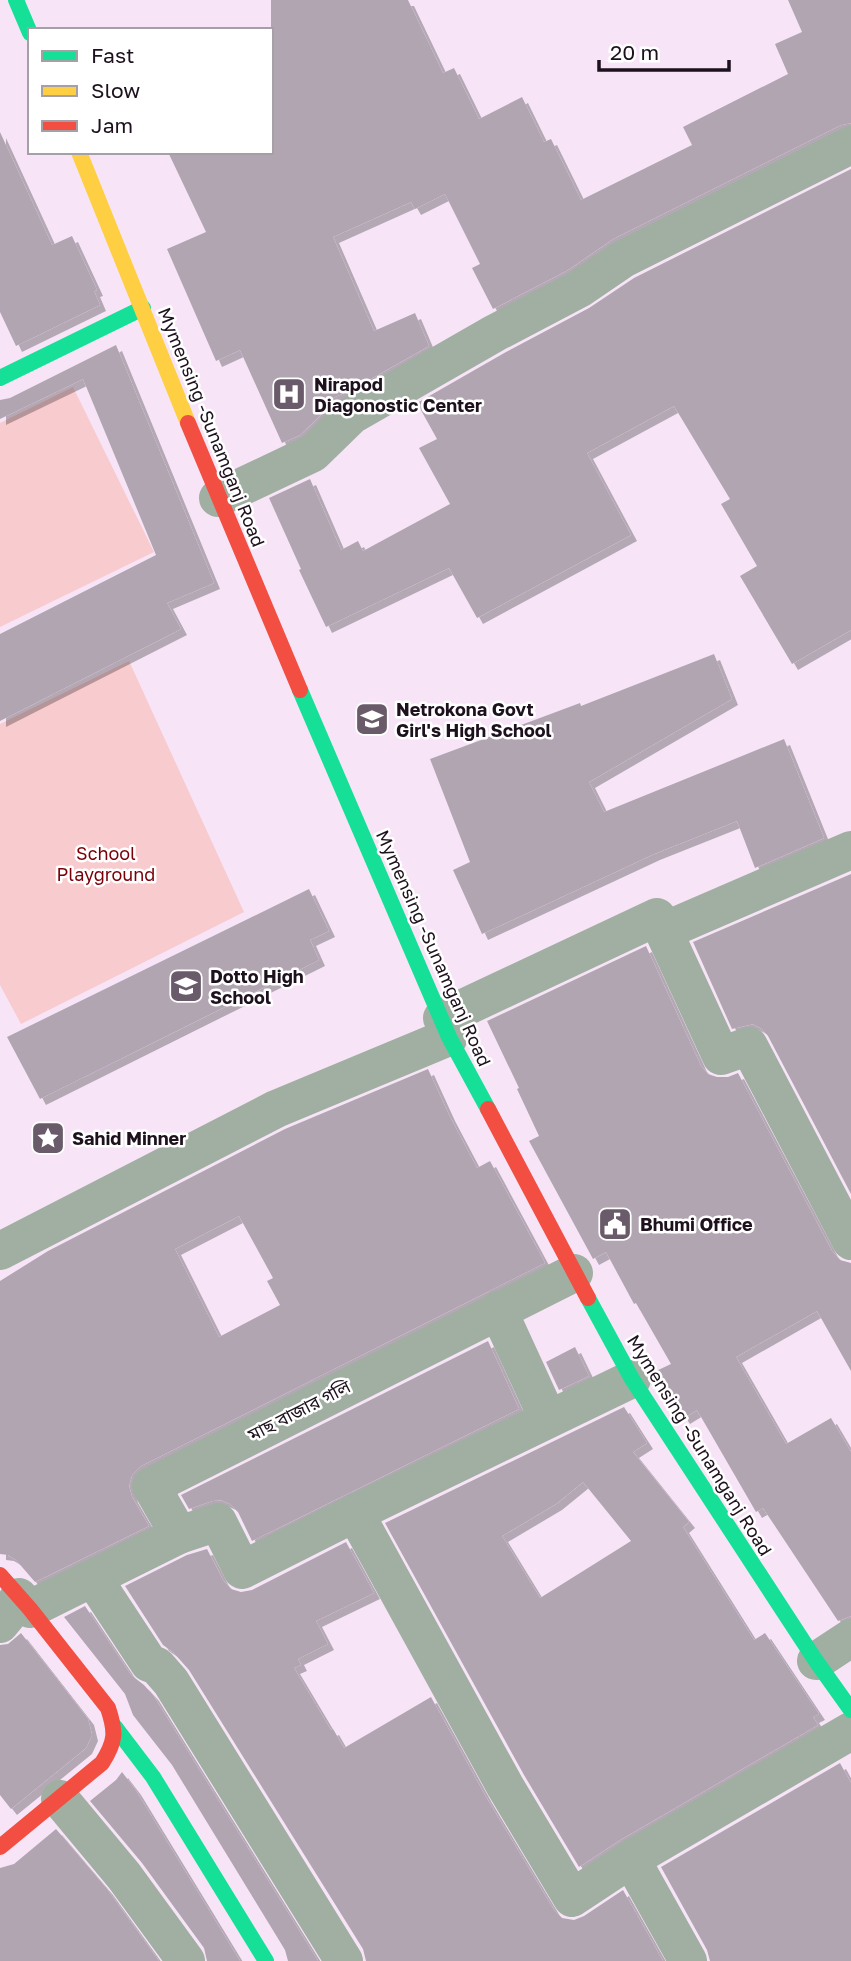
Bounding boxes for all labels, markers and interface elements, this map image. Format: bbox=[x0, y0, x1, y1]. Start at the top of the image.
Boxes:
legend bbox=[28, 28, 273, 154]
scale bar bbox=[599, 28, 728, 72]
text: 20 m bbox=[610, 39, 659, 65]
text: Fast bbox=[91, 42, 134, 68]
text: Slow bbox=[91, 77, 140, 103]
text: Jam bbox=[91, 112, 133, 138]
street label: Mymensing -Sunamganj Road bbox=[154, 304, 270, 550]
place label: Nirapod Diagonostic Center bbox=[314, 373, 482, 416]
hospital icon: Nirapod Diagonostic Center bbox=[270, 375, 308, 413]
place label: Netrokona Govt Girl's High School bbox=[396, 698, 552, 741]
school or university icon: Netrokona Govt Girl's High School bbox=[353, 700, 391, 738]
street label: Mymensing -Sunamganj Road bbox=[372, 827, 496, 1069]
park label: School Playground bbox=[57, 842, 155, 885]
place label: Dotto High School bbox=[210, 965, 304, 1008]
school or university icon: Dotto High School bbox=[167, 967, 205, 1005]
place icon: Sahid Minner bbox=[29, 1119, 67, 1157]
place label: Sahid Minner bbox=[72, 1127, 186, 1149]
public building icon: Bhumi Office bbox=[596, 1205, 634, 1243]
place label: Bhumi Office bbox=[640, 1213, 753, 1235]
street label: Mymensing -Sunamganj Road bbox=[623, 1331, 777, 1559]
street label: মাছ বাজার গলি bbox=[243, 1374, 355, 1446]

